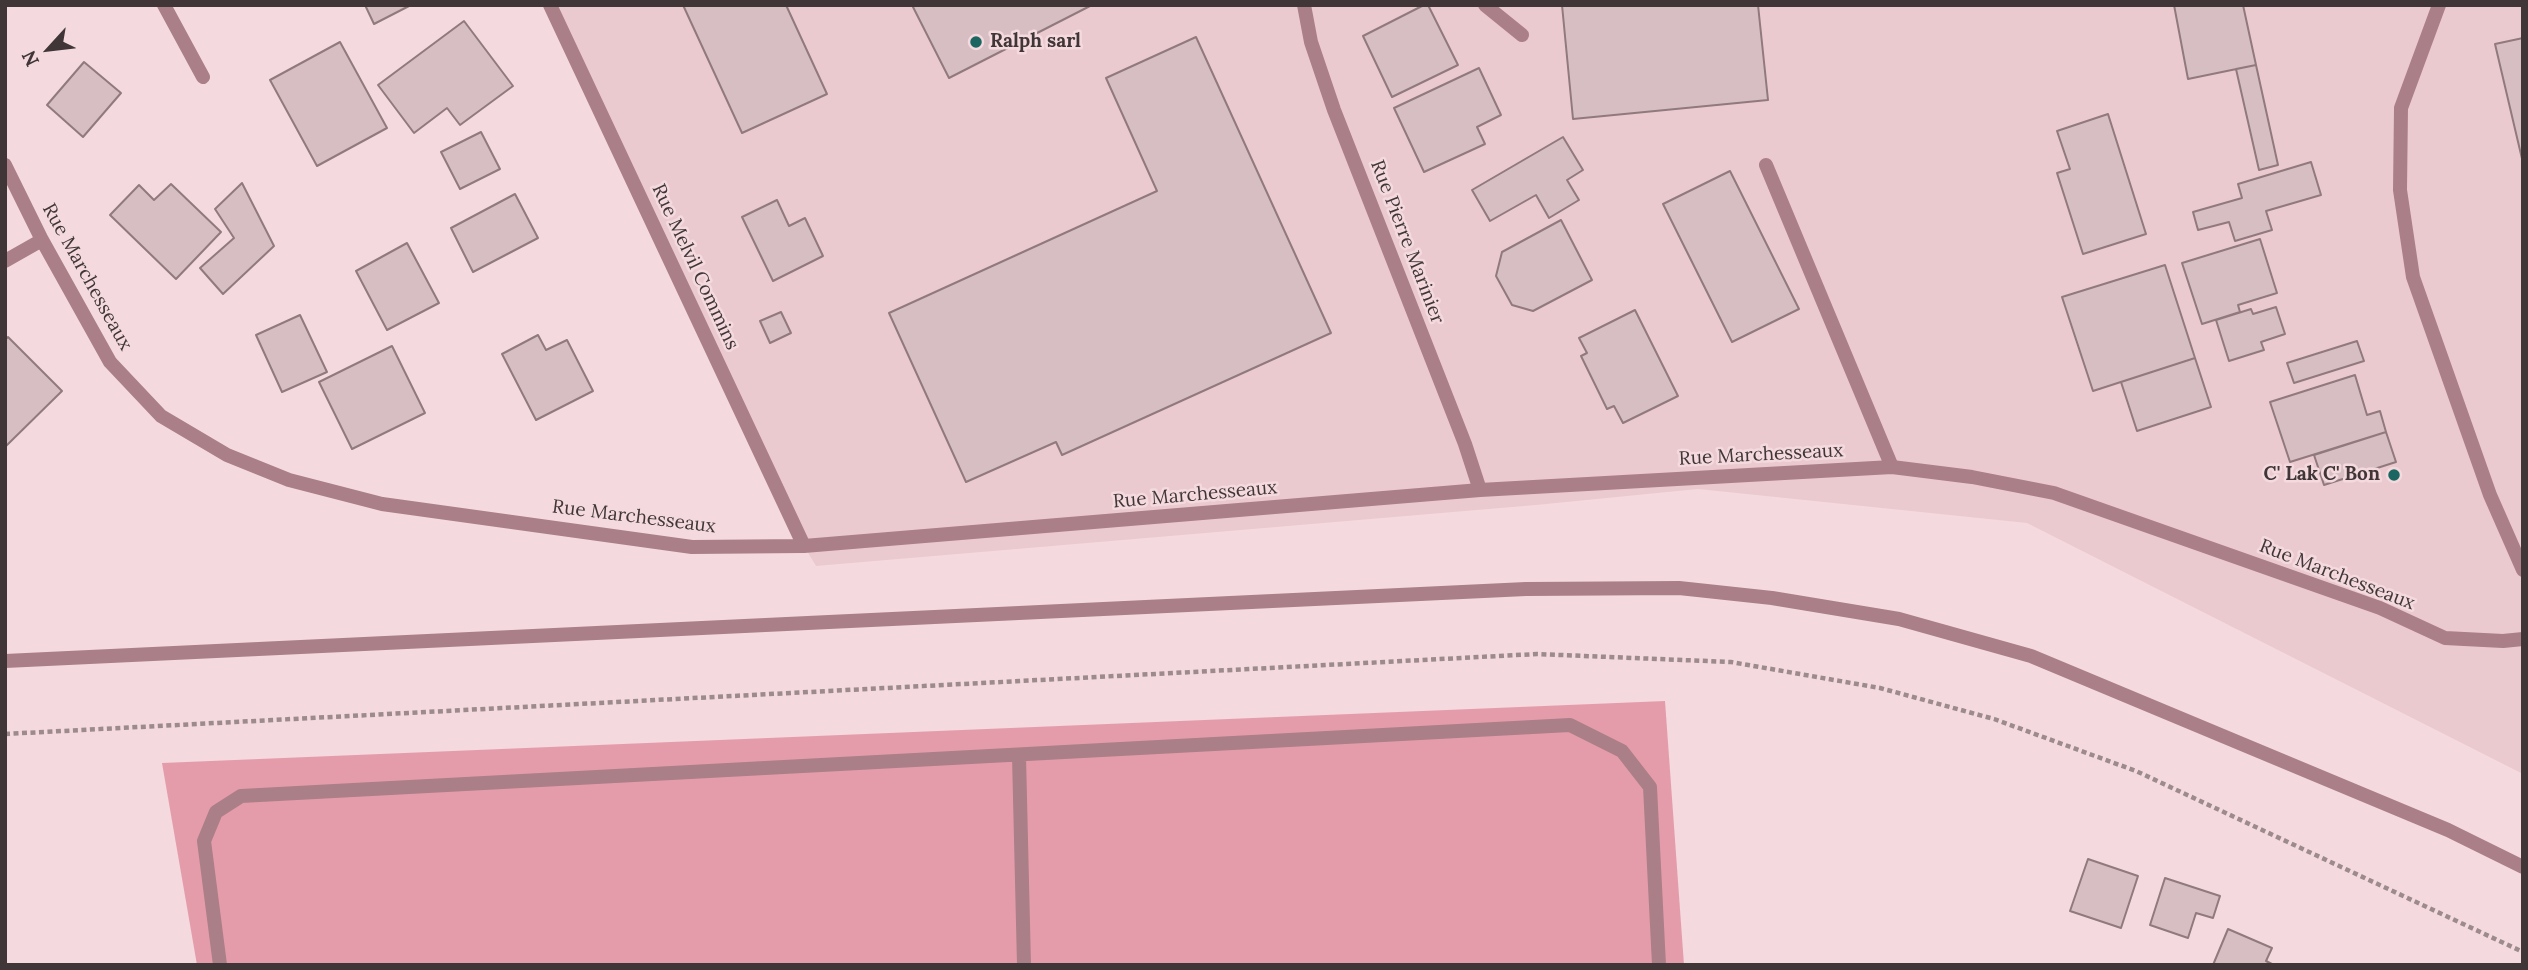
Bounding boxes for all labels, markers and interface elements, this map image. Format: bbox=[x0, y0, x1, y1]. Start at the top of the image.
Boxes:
north arrow bbox=[14, 14, 84, 84]
place label: Ralph sarl bbox=[990, 31, 1081, 53]
marker: Ralph sarl bbox=[968, 34, 984, 50]
text: N bbox=[16, 47, 44, 71]
street label: Rue Pierre Marinier bbox=[1365, 157, 1449, 327]
street label: Rue Melvil Commins bbox=[647, 180, 743, 354]
street label: Rue Marchesseaux bbox=[37, 199, 137, 355]
street label: Rue Marchesseaux bbox=[1678, 439, 1844, 471]
place label: C' Lak C' Bon bbox=[2264, 464, 2380, 486]
marker: C' Lak C' Bon bbox=[2386, 467, 2402, 483]
street label: Rue Marchesseaux bbox=[1112, 476, 1278, 514]
street label: Rue Marchesseaux bbox=[551, 496, 717, 538]
street label: Rue Marchesseaux bbox=[2256, 535, 2418, 615]

